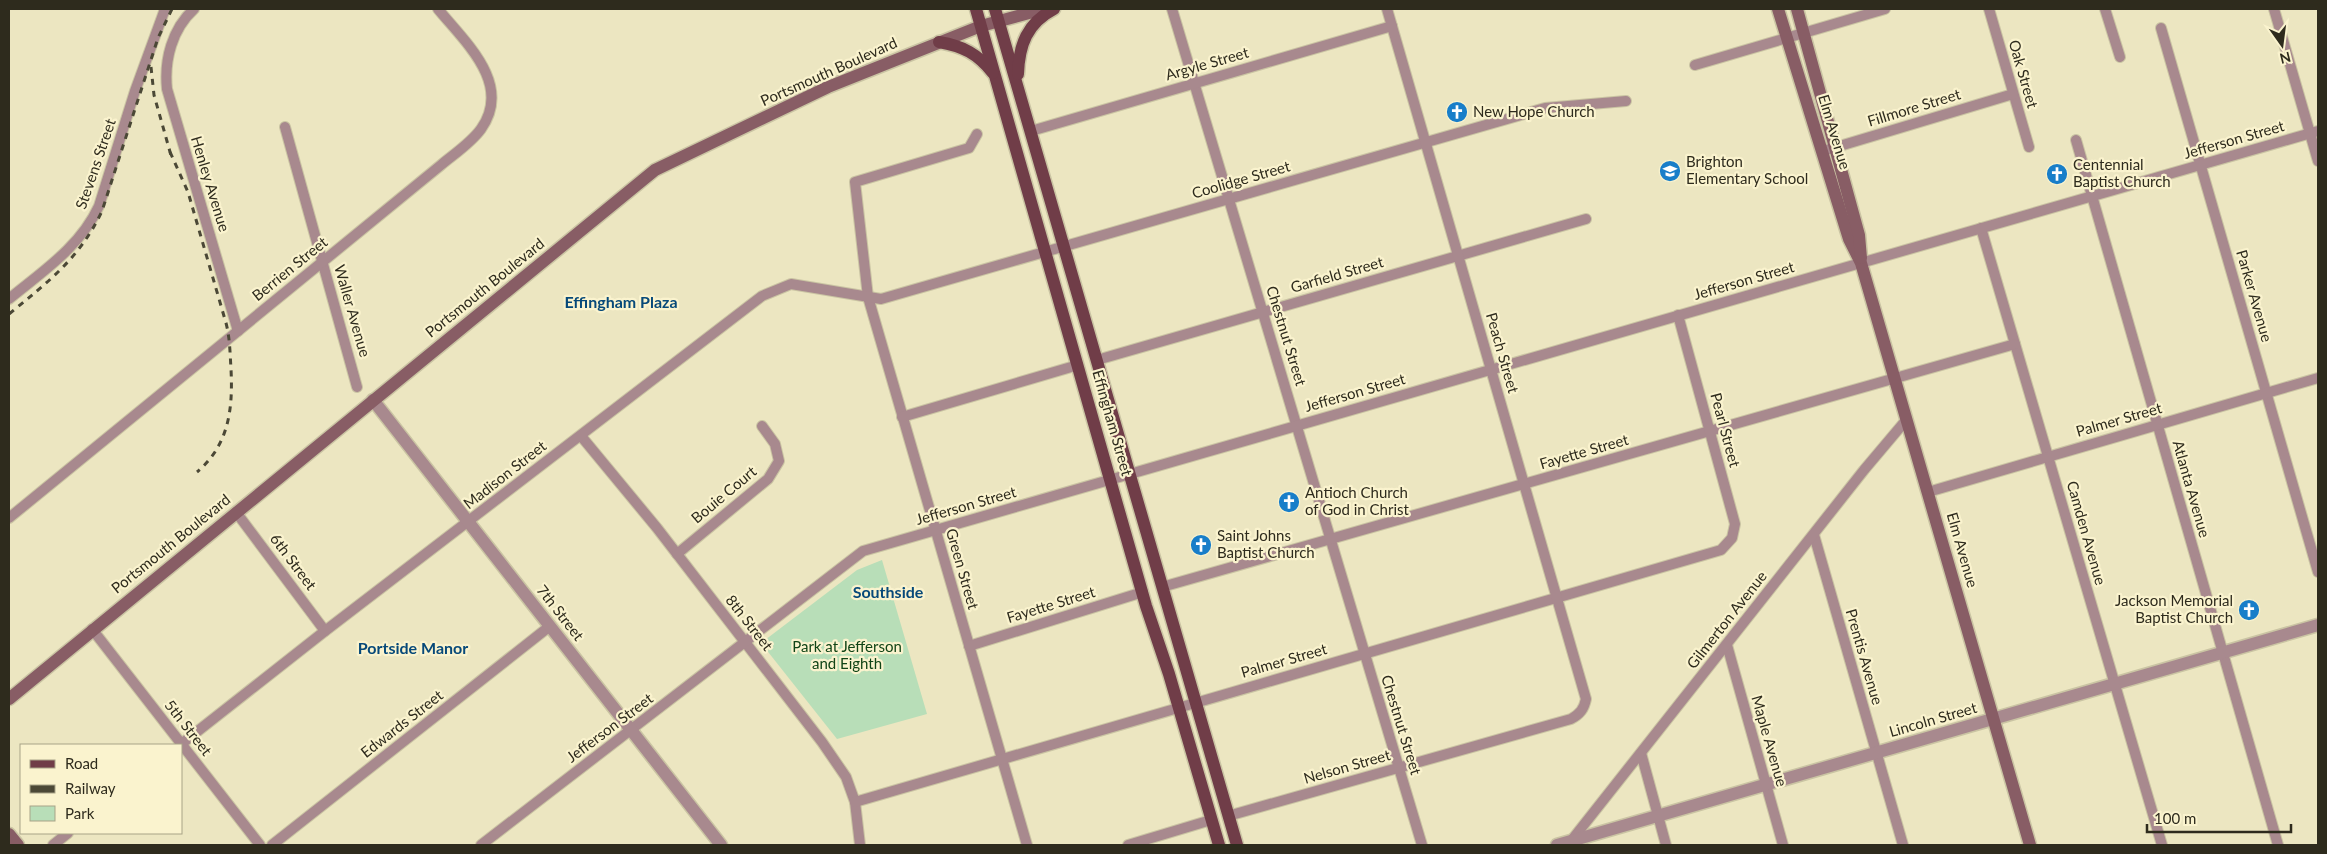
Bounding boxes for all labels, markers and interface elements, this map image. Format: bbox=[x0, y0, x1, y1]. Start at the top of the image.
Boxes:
north arrow bbox=[2257, 20, 2307, 70]
street label: Portsmouth Boulevard bbox=[758, 33, 900, 109]
street label: Oak Street bbox=[2006, 37, 2042, 111]
street label: Argyle Street bbox=[1163, 42, 1251, 84]
text: N bbox=[2278, 49, 2293, 68]
street label: Fillmore Street bbox=[1865, 84, 1963, 130]
street label: Elm Avenue bbox=[1815, 92, 1855, 171]
church icon: New Hope Church bbox=[1445, 100, 1469, 124]
place label: New Hope Church bbox=[1473, 102, 1595, 120]
street label: Stevens Street bbox=[71, 115, 119, 211]
street label: Jefferson Street bbox=[2181, 116, 2287, 162]
street label: Henley Avenue bbox=[188, 134, 234, 234]
place label: Brighton Elementary School bbox=[1686, 152, 1808, 187]
place label: Centennial Baptist Church bbox=[2073, 155, 2171, 190]
street label: Coolidge Street bbox=[1190, 156, 1293, 202]
school or university icon: Brighton Elementary School bbox=[1658, 159, 1682, 183]
church icon: Centennial Baptist Church bbox=[2045, 162, 2069, 186]
street label: Berrien Street bbox=[248, 232, 331, 304]
street label: Portsmouth Boulevard bbox=[421, 234, 547, 341]
street label: Parker Avenue bbox=[2233, 248, 2277, 344]
street label: Garfield Street bbox=[1288, 252, 1386, 296]
street label: Jefferson Street bbox=[1691, 257, 1797, 303]
street label: Waller Avenue bbox=[331, 262, 375, 359]
street label: Chestnut Street bbox=[1263, 284, 1311, 388]
district label: Effingham Plaza bbox=[564, 292, 678, 311]
street label: Peach Street bbox=[1483, 310, 1523, 396]
street label: Effingham Street bbox=[1089, 368, 1137, 478]
street label: Jefferson Street bbox=[1302, 369, 1408, 415]
street label: Pearl Street bbox=[1707, 391, 1745, 470]
street label: Palmer Street bbox=[2074, 398, 2164, 440]
street label: Fayette Street bbox=[1537, 430, 1631, 472]
street label: Madison Street bbox=[459, 436, 550, 512]
street label: Atlanta Avenue bbox=[2170, 438, 2214, 539]
street label: Bouie Court bbox=[687, 461, 760, 527]
street label: Camden Avenue bbox=[2063, 479, 2110, 587]
street label: Jefferson Street bbox=[913, 482, 1019, 528]
place label: Antioch Church of God in Christ bbox=[1305, 483, 1410, 518]
street label: Portsmouth Boulevard bbox=[107, 490, 233, 597]
church icon: Antioch Church of God in Christ bbox=[1277, 490, 1301, 514]
street label: Elm Avenue bbox=[1944, 510, 1982, 590]
street label: Green Street bbox=[943, 526, 983, 612]
place label: Saint Johns Baptist Church bbox=[1217, 526, 1315, 561]
street label: 6th Street bbox=[267, 530, 321, 594]
church icon: Saint Johns Baptist Church bbox=[1189, 533, 1213, 557]
street label: Gilmerton Avenue bbox=[1682, 567, 1770, 672]
street label: 7th Street bbox=[533, 581, 589, 644]
district label: Southside bbox=[853, 582, 924, 601]
street label: Fayette Street bbox=[1004, 582, 1098, 626]
street label: 8th Street bbox=[722, 591, 778, 654]
place label: Jackson Memorial Baptist Church bbox=[2115, 591, 2233, 626]
church icon: Jackson Memorial Baptist Church bbox=[2237, 598, 2261, 622]
street label: Prentis Avenue bbox=[1843, 607, 1887, 707]
park label: Park at Jefferson and Eighth bbox=[792, 637, 902, 672]
district label: Portside Manor bbox=[358, 638, 468, 657]
street label: Palmer Street bbox=[1239, 639, 1329, 681]
street label: Chestnut Street bbox=[1378, 673, 1426, 777]
street label: Edwards Street bbox=[357, 685, 447, 761]
street label: Jefferson Street bbox=[563, 688, 657, 766]
street label: Maple Avenue bbox=[1748, 693, 1792, 788]
street label: 5th Street bbox=[161, 696, 217, 759]
street label: Lincoln Street bbox=[1887, 698, 1979, 740]
legend bbox=[20, 744, 182, 834]
street label: Nelson Street bbox=[1301, 745, 1393, 787]
text: Road bbox=[65, 754, 98, 772]
text: Railway bbox=[65, 779, 116, 797]
scale bar bbox=[2147, 802, 2291, 834]
text: Park bbox=[65, 804, 95, 822]
text: 100 m bbox=[2154, 809, 2196, 827]

